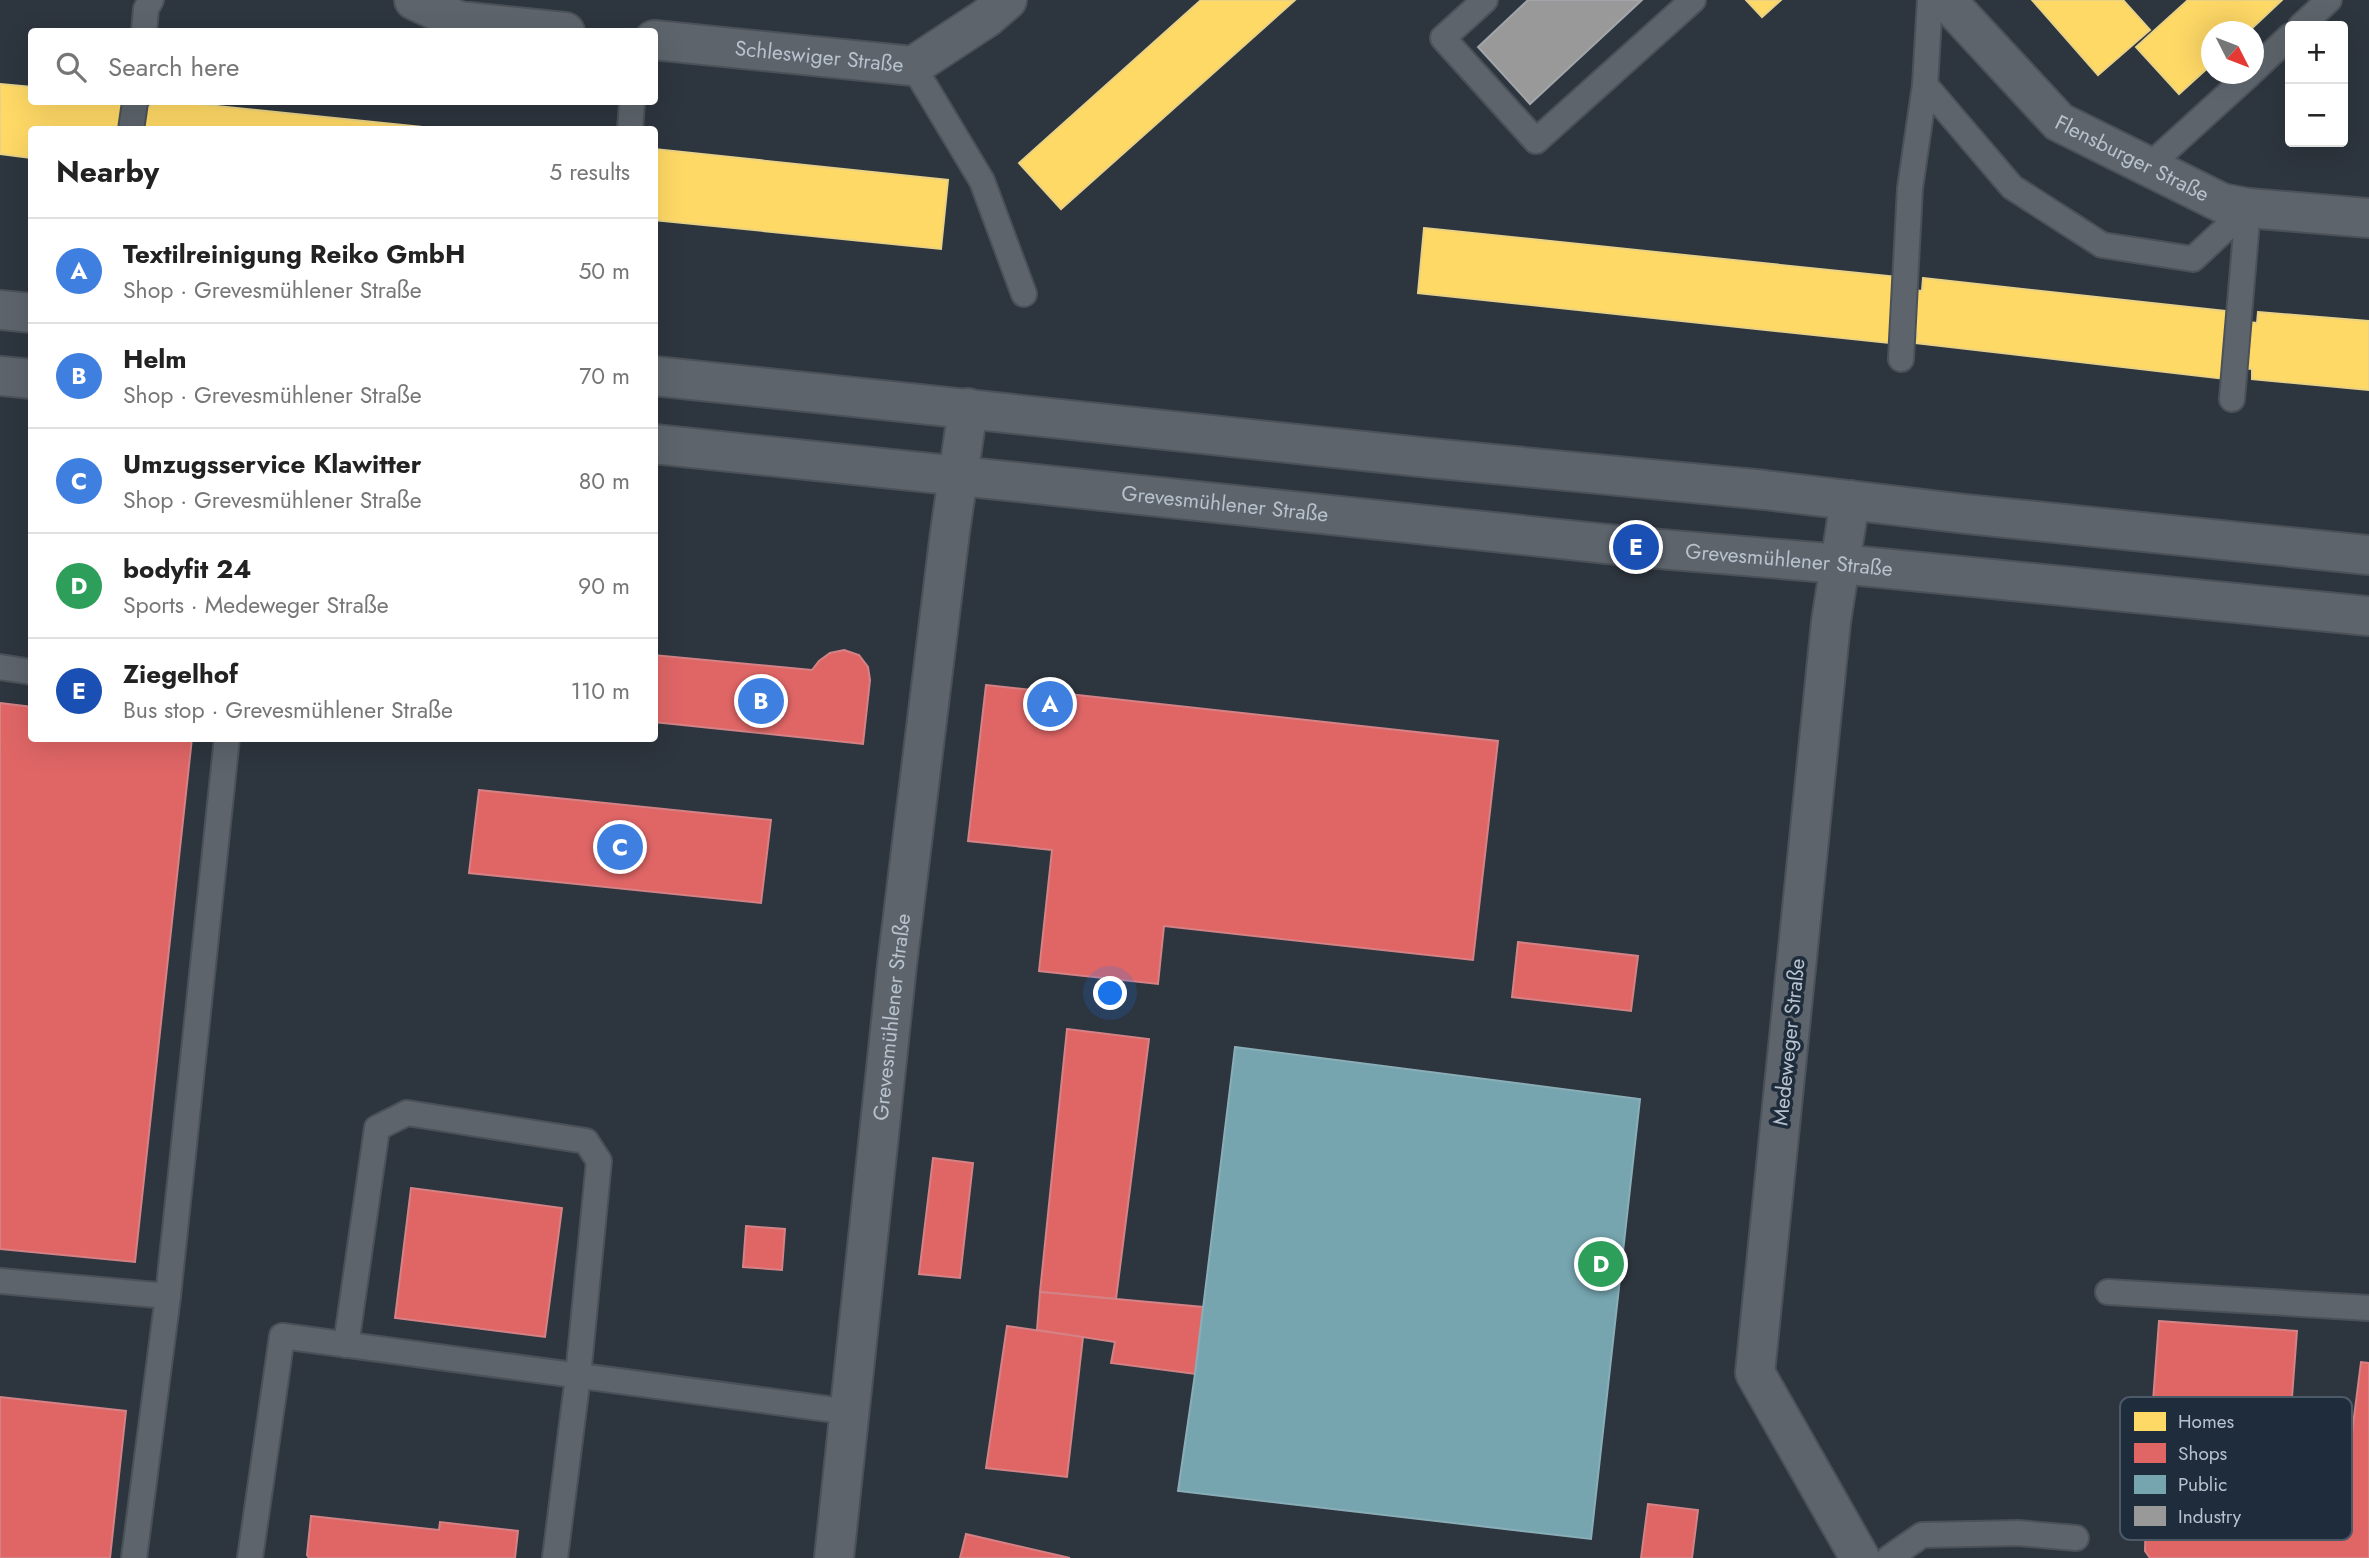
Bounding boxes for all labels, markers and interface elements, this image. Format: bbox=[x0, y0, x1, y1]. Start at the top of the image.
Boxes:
north arrow bbox=[2201, 21, 2264, 84]
map controls bbox=[2285, 21, 2348, 147]
button: + bbox=[2285, 21, 2348, 84]
search box bbox=[28, 28, 658, 105]
street label: Schleswiger Straße bbox=[733, 33, 905, 80]
icon: search bbox=[52, 48, 90, 86]
text: Search here bbox=[108, 48, 240, 86]
button: − bbox=[2285, 84, 2348, 147]
street label: Flensburger Straße bbox=[2050, 107, 2214, 209]
text: Nearby bbox=[56, 150, 159, 193]
text: 5 results bbox=[549, 155, 630, 189]
text: Textilreinigung Reiko GmbH bbox=[123, 235, 465, 273]
text: A bbox=[71, 254, 87, 288]
text: 50 m bbox=[578, 254, 630, 288]
text: Shop · Grevesmühlener Straße bbox=[123, 273, 422, 307]
text: Helm bbox=[123, 340, 187, 378]
text: B bbox=[71, 359, 87, 393]
text: 70 m bbox=[579, 359, 630, 393]
text: Shop · Grevesmühlener Straße bbox=[123, 378, 422, 412]
text: Umzugsservice Klawitter bbox=[123, 445, 421, 483]
text: C bbox=[71, 464, 87, 498]
text: 80 m bbox=[579, 464, 630, 498]
street label: Grevesmühlener Straße bbox=[1120, 478, 1330, 530]
text: Shop · Grevesmühlener Straße bbox=[123, 483, 422, 517]
pin: E bbox=[1613, 521, 1659, 573]
street label: Grevesmühlener Straße bbox=[1684, 536, 1894, 584]
text: bodyfit 24 bbox=[123, 550, 251, 588]
text: D bbox=[71, 569, 87, 603]
text: 90 m bbox=[578, 569, 630, 603]
text: Sports · Medeweger Straße bbox=[123, 588, 389, 622]
text: Ziegelhof bbox=[123, 655, 238, 693]
text: E bbox=[72, 674, 86, 708]
text: 110 m bbox=[571, 674, 630, 708]
pin: B bbox=[738, 675, 784, 727]
pin: A bbox=[1027, 678, 1073, 730]
text: Bus stop · Grevesmühlener Straße bbox=[123, 693, 453, 727]
pin: C bbox=[597, 821, 643, 873]
street label: Grevesmühlener Straße bbox=[866, 912, 918, 1122]
street label: Medeweger Straße bbox=[1765, 957, 1813, 1127]
your location bbox=[1093, 976, 1127, 1010]
pin: D bbox=[1578, 1238, 1624, 1290]
legend bbox=[2120, 1397, 2352, 1540]
text: Homes bbox=[2178, 1408, 2235, 1435]
text: Shops bbox=[2178, 1440, 2228, 1467]
text: Public bbox=[2178, 1471, 2227, 1498]
text: Industry bbox=[2178, 1503, 2242, 1530]

